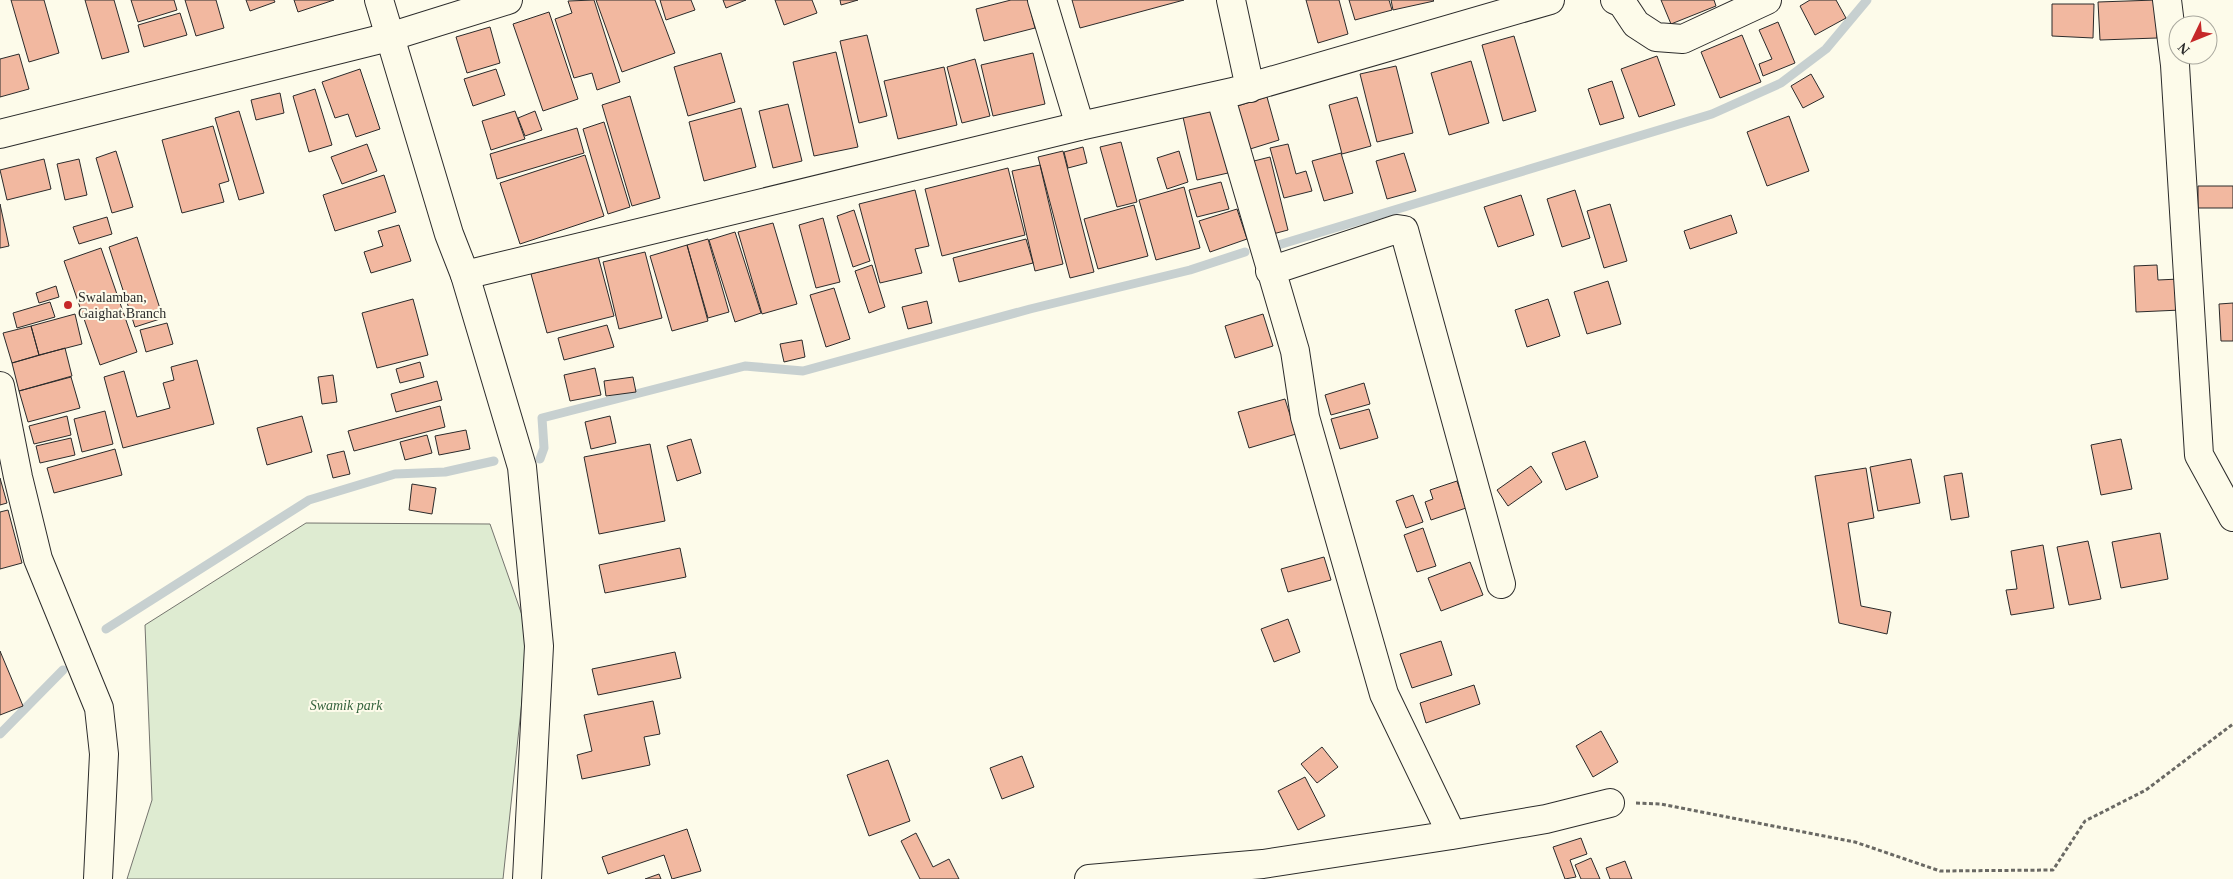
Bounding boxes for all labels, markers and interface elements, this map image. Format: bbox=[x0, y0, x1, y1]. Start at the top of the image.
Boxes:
north arrow bbox=[2168, 15, 2218, 65]
text: N bbox=[2175, 40, 2193, 57]
place label: Swalamban, Gaighat Branch bbox=[78, 290, 166, 321]
marker: Swalamban, Gaighat Branch bbox=[62, 299, 74, 311]
park label: Swamik park bbox=[310, 698, 383, 713]

